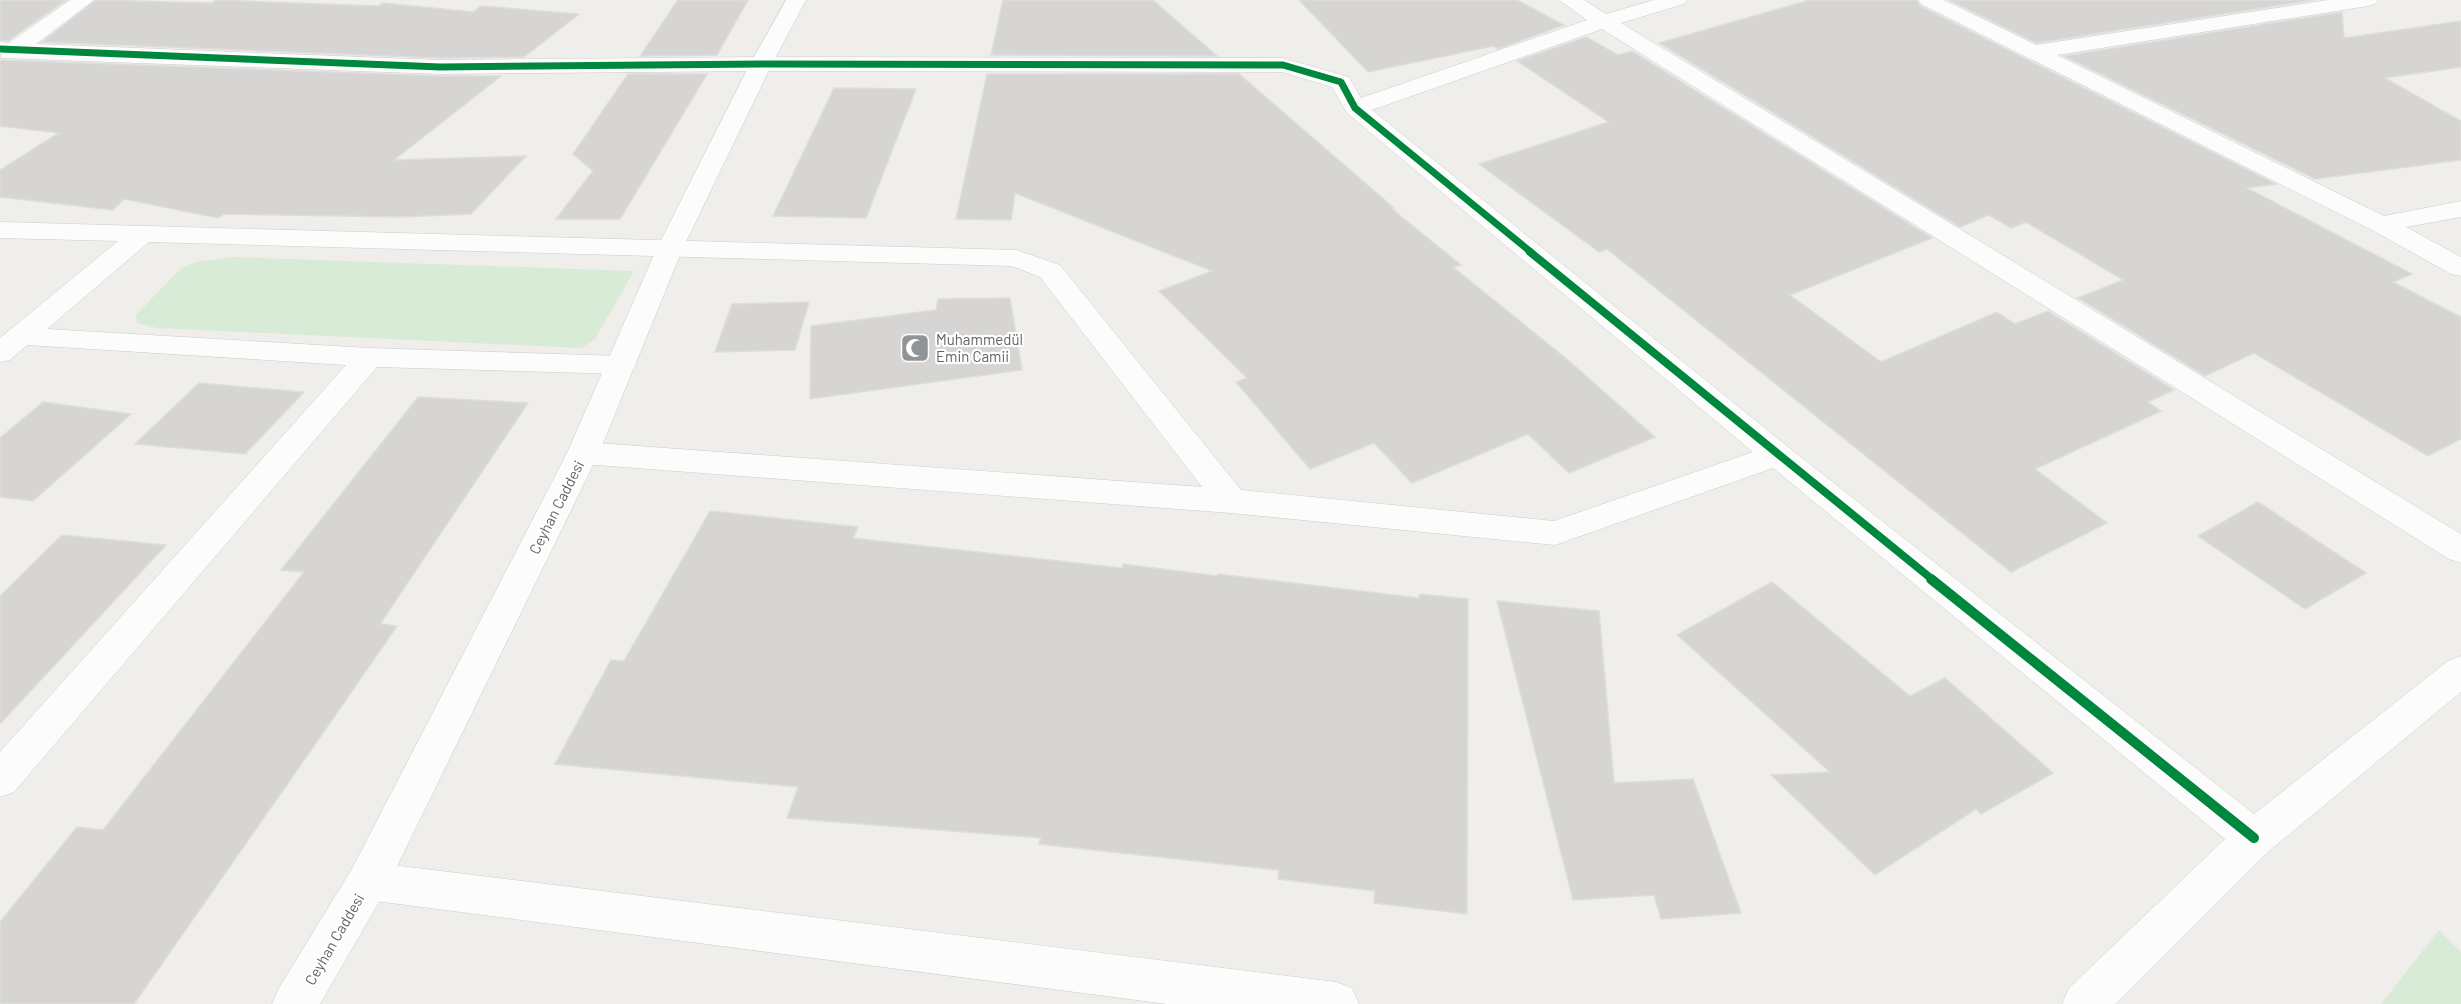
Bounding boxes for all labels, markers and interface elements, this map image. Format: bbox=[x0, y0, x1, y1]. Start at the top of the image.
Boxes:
place label: Muhammedül Emin Camii bbox=[936, 330, 1023, 365]
mosque icon: Muhammedül Emin Camii bbox=[899, 332, 931, 364]
street label: Ceyhan Caddesi bbox=[525, 457, 587, 557]
street label: Ceyhan Caddesi bbox=[301, 890, 367, 988]

